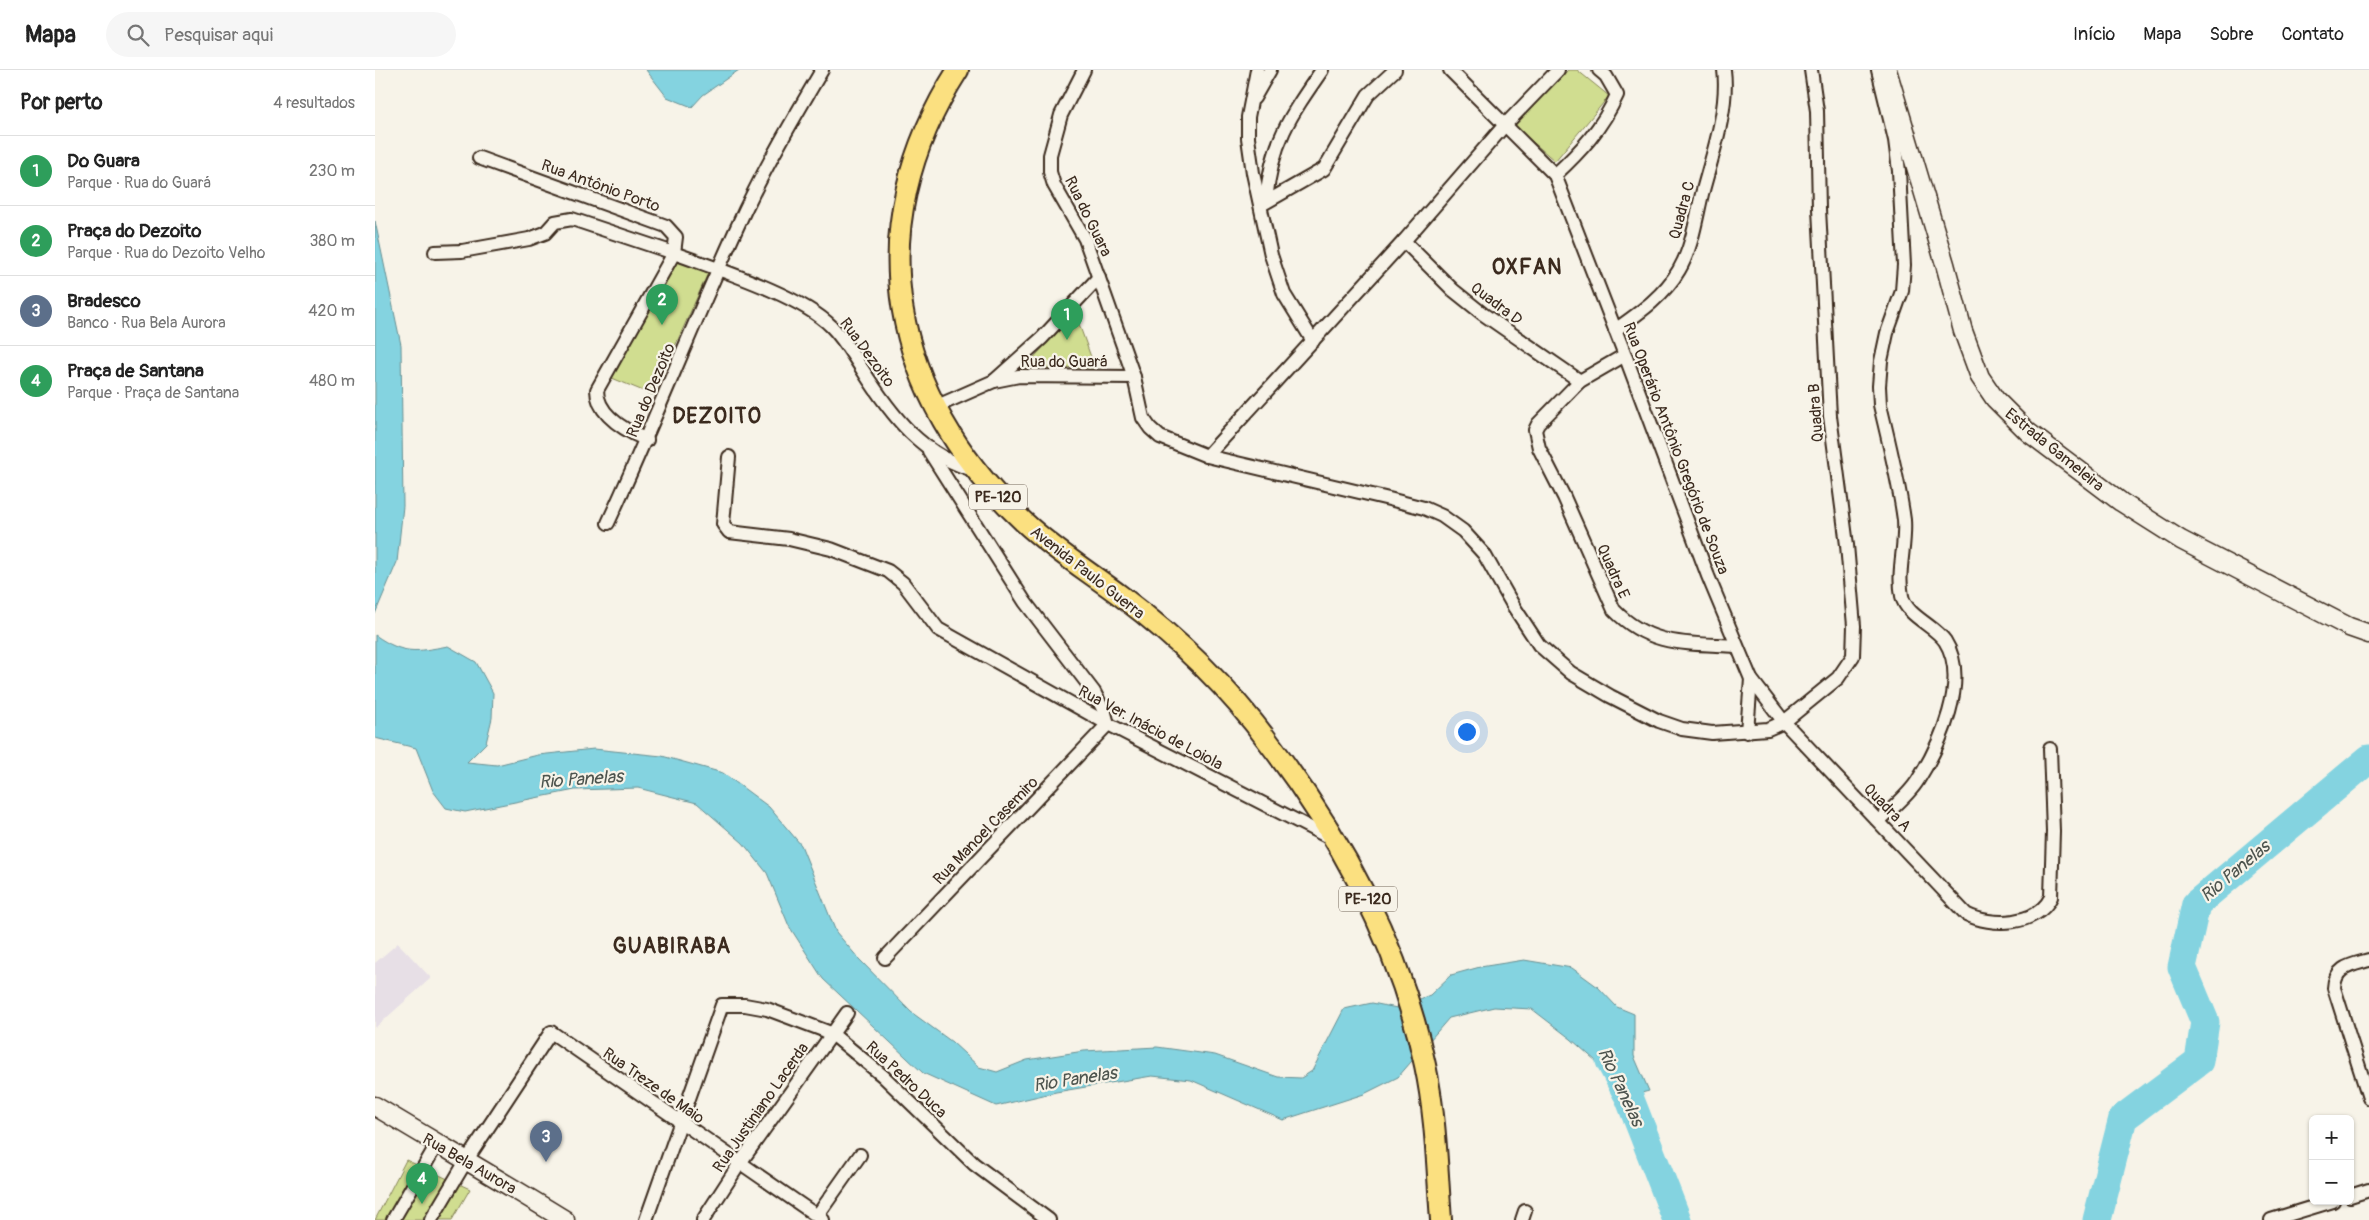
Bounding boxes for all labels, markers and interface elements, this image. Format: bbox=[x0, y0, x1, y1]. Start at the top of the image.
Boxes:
search box bbox=[106, 12, 456, 57]
text: Mapa bbox=[25, 20, 76, 49]
icon: search bbox=[124, 21, 152, 49]
text: Pesquisar aqui bbox=[164, 23, 273, 47]
text: Início bbox=[2073, 23, 2115, 46]
text: Mapa bbox=[2143, 23, 2181, 46]
text: Sobre bbox=[2209, 23, 2253, 46]
text: Contato bbox=[2281, 23, 2344, 46]
text: Por perto bbox=[20, 89, 102, 116]
text: 4 resultados bbox=[273, 93, 355, 113]
text: Do Guara bbox=[67, 149, 140, 173]
street label: Rua Antônio Porto bbox=[539, 155, 663, 217]
text: 1 bbox=[33, 161, 39, 181]
text: 230 m bbox=[309, 161, 355, 181]
text: Parque · Rua do Guará bbox=[67, 173, 211, 193]
street label: Rua do Guara bbox=[1060, 173, 1116, 260]
street label: Quadra C bbox=[1665, 179, 1699, 242]
text: Praça do Dezoito bbox=[67, 219, 201, 243]
text: 2 bbox=[32, 231, 40, 251]
text: 380 m bbox=[309, 231, 355, 251]
text: Parque · Rua do Dezoito Velho bbox=[67, 243, 265, 263]
district label: OXFAN bbox=[1492, 254, 1562, 281]
street label: Quadra D bbox=[1467, 278, 1526, 330]
pin: 2 bbox=[646, 284, 678, 325]
text: Bradesco bbox=[67, 289, 141, 313]
pin: 1 bbox=[1051, 299, 1083, 340]
text: 3 bbox=[32, 301, 40, 321]
text: 420 m bbox=[308, 301, 355, 321]
text: Banco · Rua Bela Aurora bbox=[67, 313, 226, 333]
street label: Rua Dezoito bbox=[835, 314, 899, 392]
street label: Rua Operário Antônio Gregório de Souza bbox=[1619, 319, 1734, 577]
street label: Rua do Dezoito bbox=[622, 340, 680, 441]
street label: Rua do Guará bbox=[1020, 352, 1108, 372]
text: Praça de Santana bbox=[67, 359, 204, 383]
text: 4 bbox=[31, 371, 41, 391]
text: 480 m bbox=[309, 371, 355, 391]
text: Parque · Praça de Santana bbox=[67, 383, 239, 403]
street label: Quadra B bbox=[1804, 383, 1828, 443]
district label: DEZOITO bbox=[672, 403, 762, 430]
street label: Estrada Gameleira bbox=[2001, 404, 2108, 496]
road number: PE-120 bbox=[969, 484, 1027, 510]
street label: Avenida Paulo Guerra bbox=[1026, 522, 1149, 624]
street label: Quadra E bbox=[1592, 541, 1634, 602]
street label: Rua Ver. Inácio de Loiola bbox=[1075, 681, 1226, 775]
your location bbox=[1454, 719, 1480, 745]
water label: Rio Panelas bbox=[538, 765, 626, 794]
street label: Rua Manoel Casemiro bbox=[929, 772, 1043, 889]
street label: Quadra A bbox=[1859, 779, 1915, 836]
water label: Rio Panelas bbox=[2196, 834, 2276, 907]
road number: PE-120 bbox=[1339, 886, 1397, 912]
district label: GUABIRABA bbox=[613, 933, 731, 960]
street label: Rua Pedro Duca bbox=[862, 1037, 951, 1122]
street label: Rua Justiniano Lacerda bbox=[709, 1039, 813, 1176]
street label: Rua Treze de Maio bbox=[599, 1043, 708, 1128]
water label: Rio Panelas bbox=[1592, 1044, 1650, 1132]
water label: Rio Panelas bbox=[1032, 1061, 1120, 1097]
map controls bbox=[2309, 1115, 2354, 1205]
button: + bbox=[2309, 1115, 2354, 1160]
pin: 3 bbox=[530, 1121, 562, 1162]
street label: Rua Bela Aurora bbox=[419, 1129, 520, 1199]
button: − bbox=[2309, 1160, 2354, 1205]
pin: 4 bbox=[406, 1163, 438, 1204]

